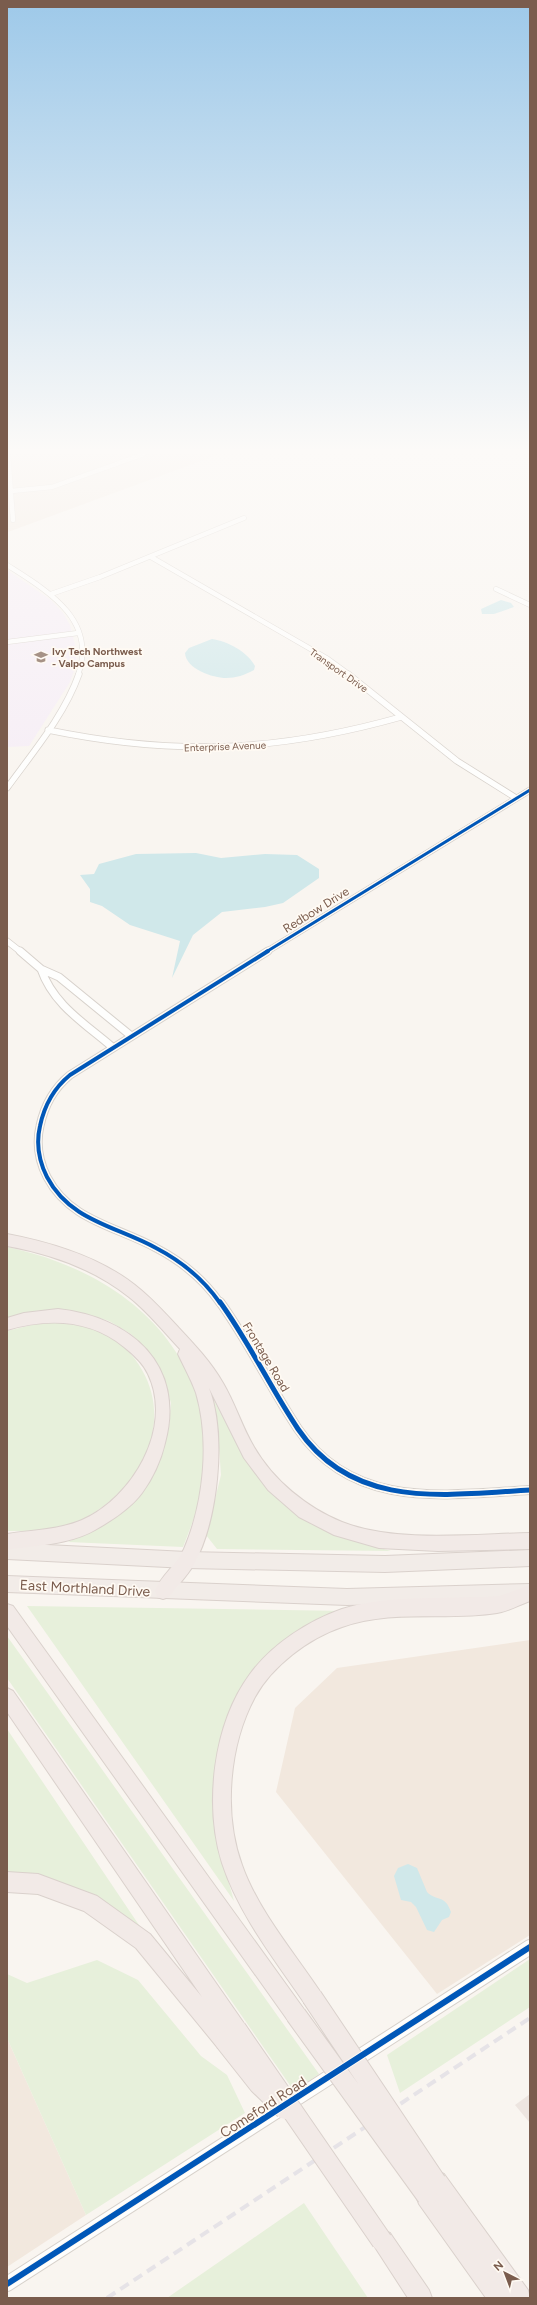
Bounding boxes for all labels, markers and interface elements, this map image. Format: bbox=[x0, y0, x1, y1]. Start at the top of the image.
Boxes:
place label: Ivy Tech Northwest - Valpo Campus bbox=[52, 645, 142, 670]
street label: Transport Drive bbox=[307, 646, 371, 696]
school or university icon: Ivy Tech Northwest - Valpo Campus bbox=[33, 649, 49, 665]
street label: Enterprise Avenue bbox=[184, 739, 267, 754]
street label: Redbow Drive bbox=[280, 884, 352, 936]
street label: Frontage Road bbox=[240, 1320, 292, 1394]
street label: East Morthland Drive bbox=[19, 1577, 151, 1600]
street label: Comeford Road bbox=[217, 2073, 310, 2142]
north arrow bbox=[485, 2253, 525, 2293]
text: N bbox=[491, 2258, 506, 2274]

